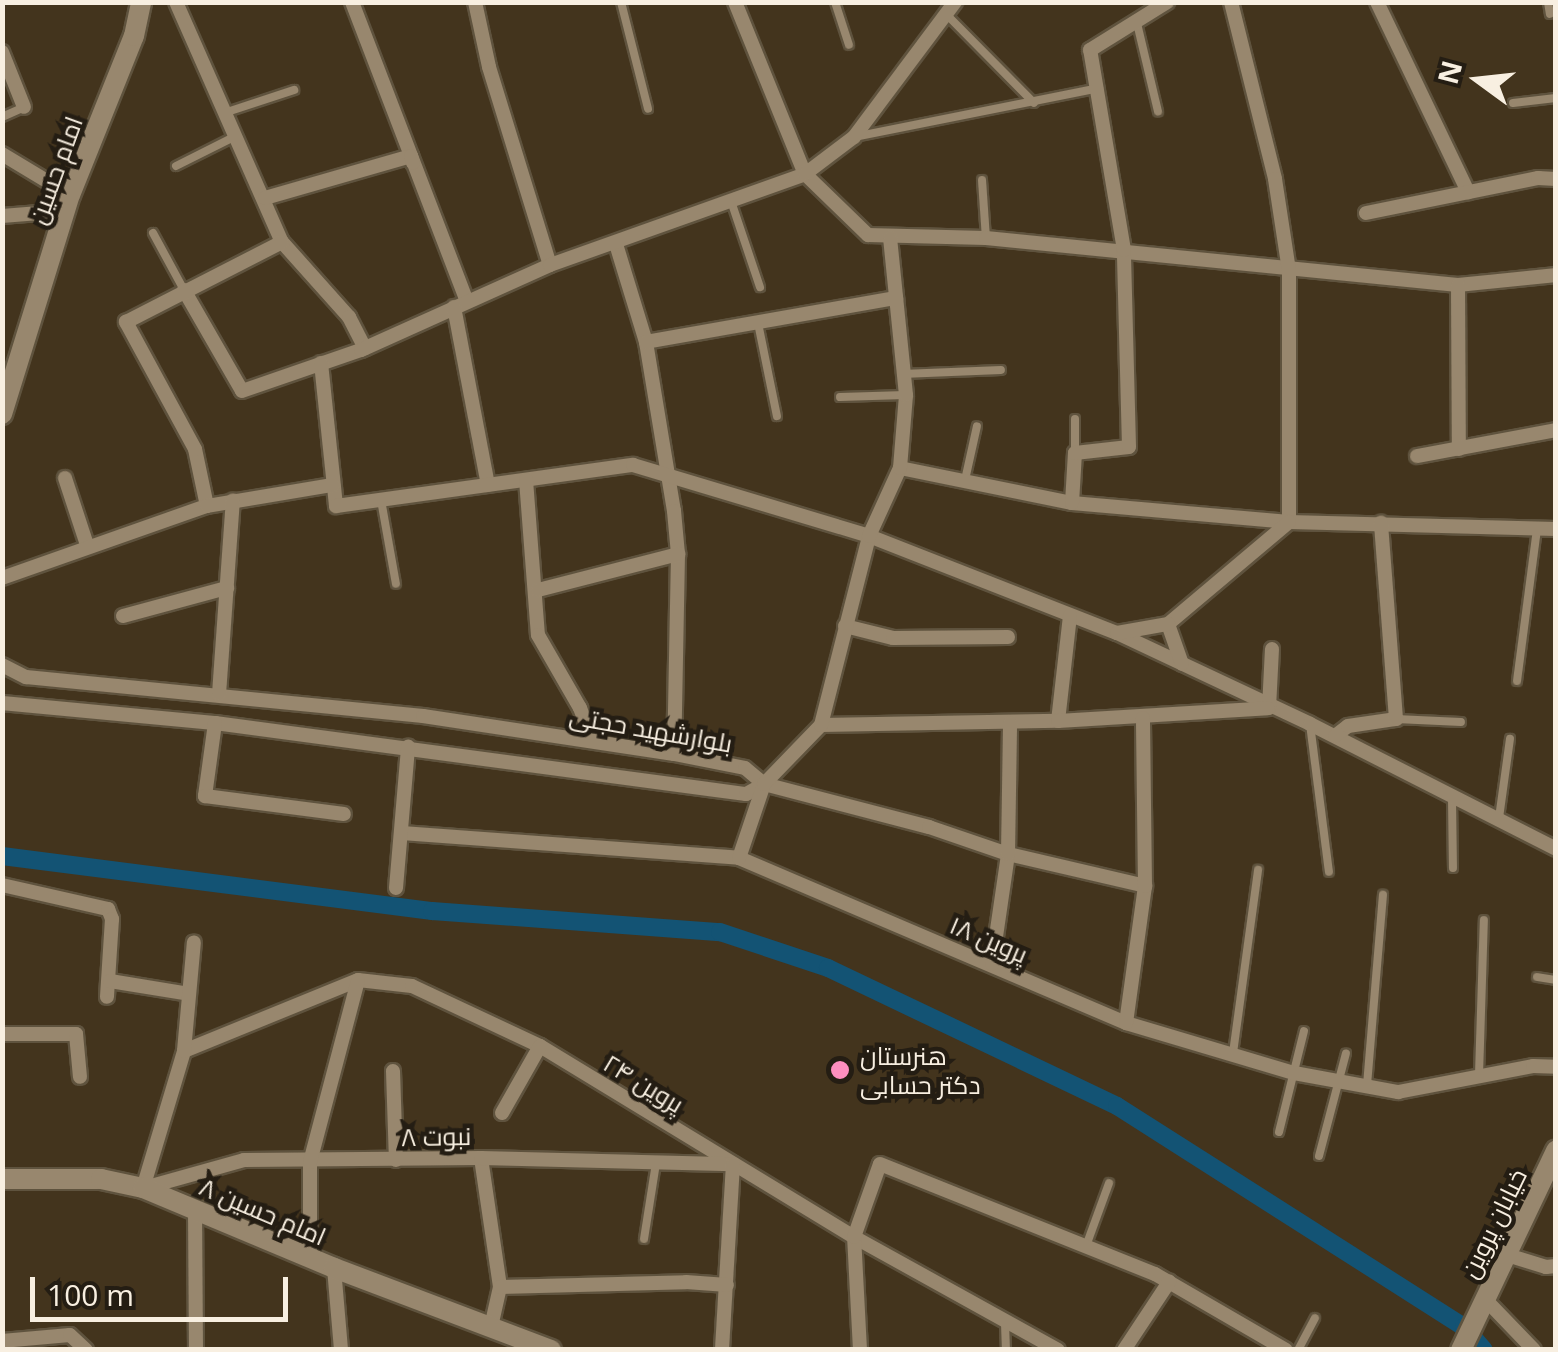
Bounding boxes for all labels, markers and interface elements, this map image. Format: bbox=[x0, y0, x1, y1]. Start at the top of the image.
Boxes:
north arrow bbox=[1428, 30, 1528, 130]
text: N bbox=[1428, 56, 1470, 88]
street label: امام حسین bbox=[22, 112, 88, 228]
street label: بلوارشهید حجتی bbox=[567, 700, 735, 758]
street label: پروین ۱۸ bbox=[946, 909, 1032, 969]
place label: هنرستان دکتر حسابی bbox=[860, 1041, 981, 1100]
street label: پروین ۲۴ bbox=[598, 1047, 690, 1119]
marker: هنرستان دکتر حسابی bbox=[829, 1059, 851, 1081]
street label: نبوت ۸ bbox=[401, 1120, 471, 1152]
street label: خیابان پروین bbox=[1454, 1164, 1532, 1282]
street label: امام حسین ۸ bbox=[195, 1171, 331, 1251]
scale bar bbox=[35, 1257, 292, 1319]
text: 100 m bbox=[47, 1274, 134, 1315]

